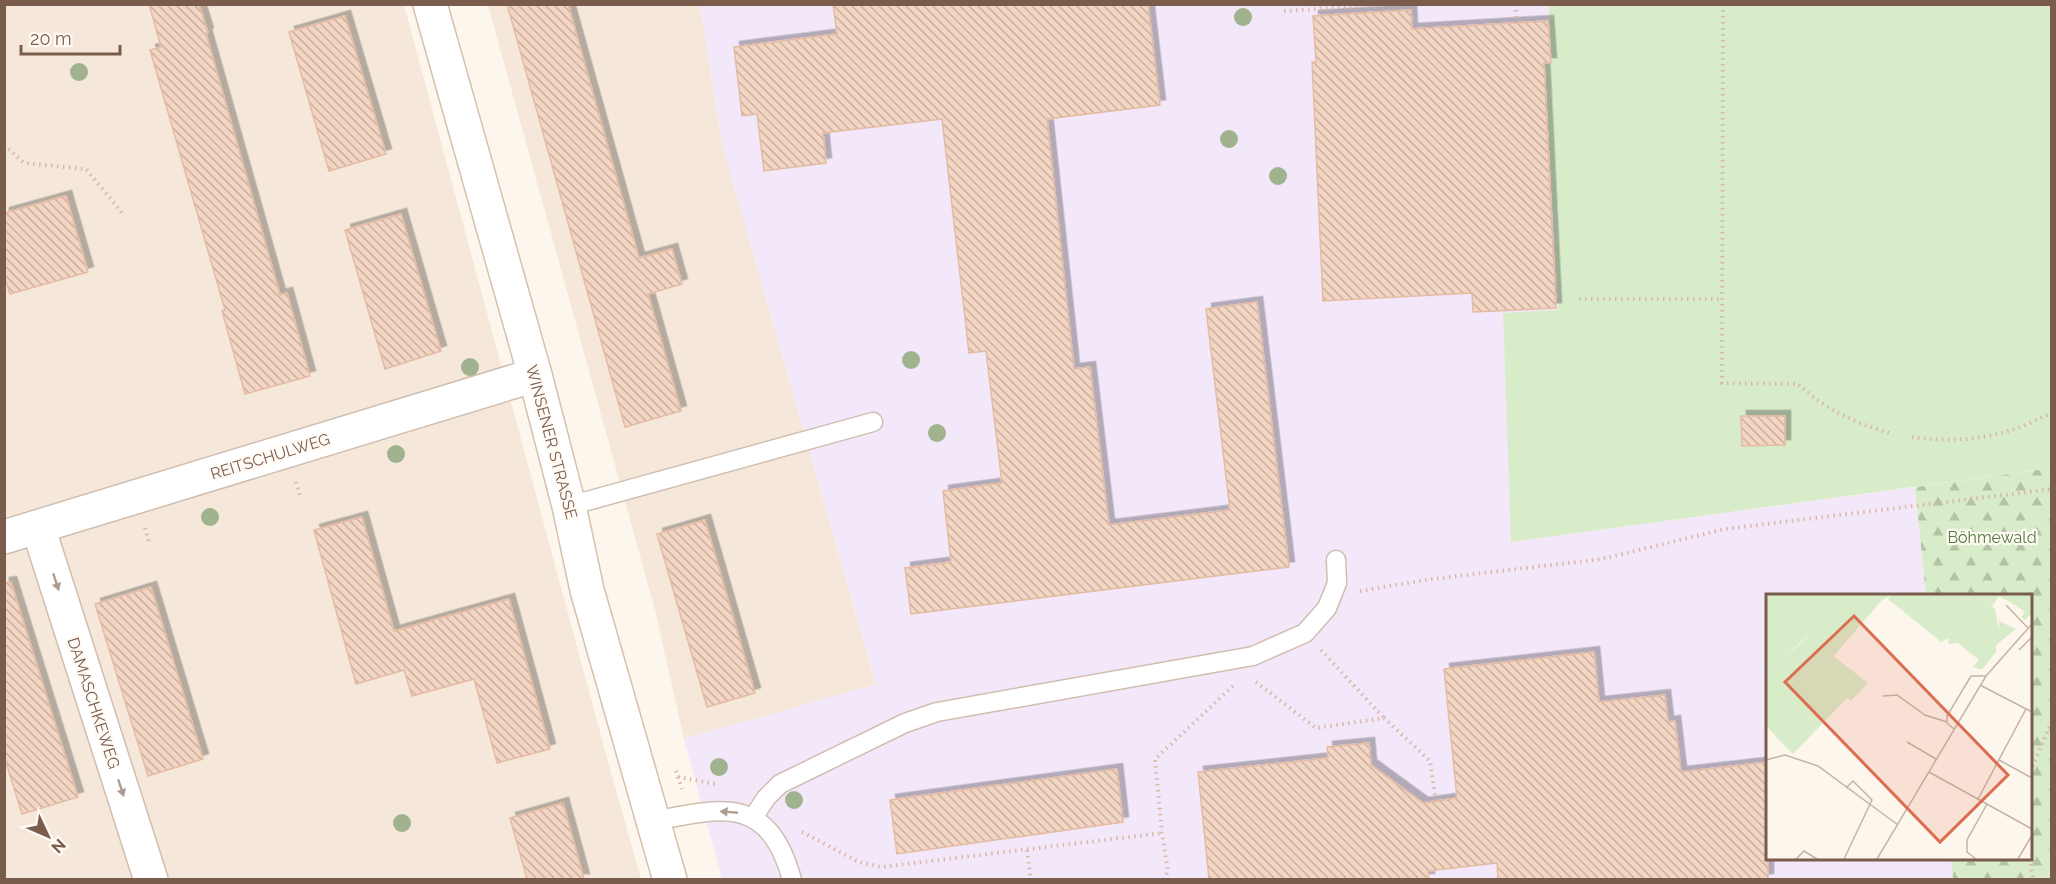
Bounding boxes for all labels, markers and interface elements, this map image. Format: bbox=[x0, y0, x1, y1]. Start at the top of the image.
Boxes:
scale bar bbox=[21, 18, 120, 56]
text: 20 m bbox=[30, 28, 72, 49]
street label: WINSENER STRASSE bbox=[522, 363, 581, 522]
street label: REITSCHULWEG bbox=[208, 429, 332, 484]
park label: Böhmewald bbox=[1947, 528, 2037, 547]
one-way arrow bbox=[52, 573, 61, 591]
inset map bbox=[1766, 594, 2032, 860]
street label: DAMASCHKEWEG bbox=[63, 635, 124, 771]
one-way arrow bbox=[117, 779, 127, 797]
north arrow bbox=[18, 806, 78, 866]
one-way arrow bbox=[719, 807, 738, 817]
text: N bbox=[47, 835, 70, 857]

